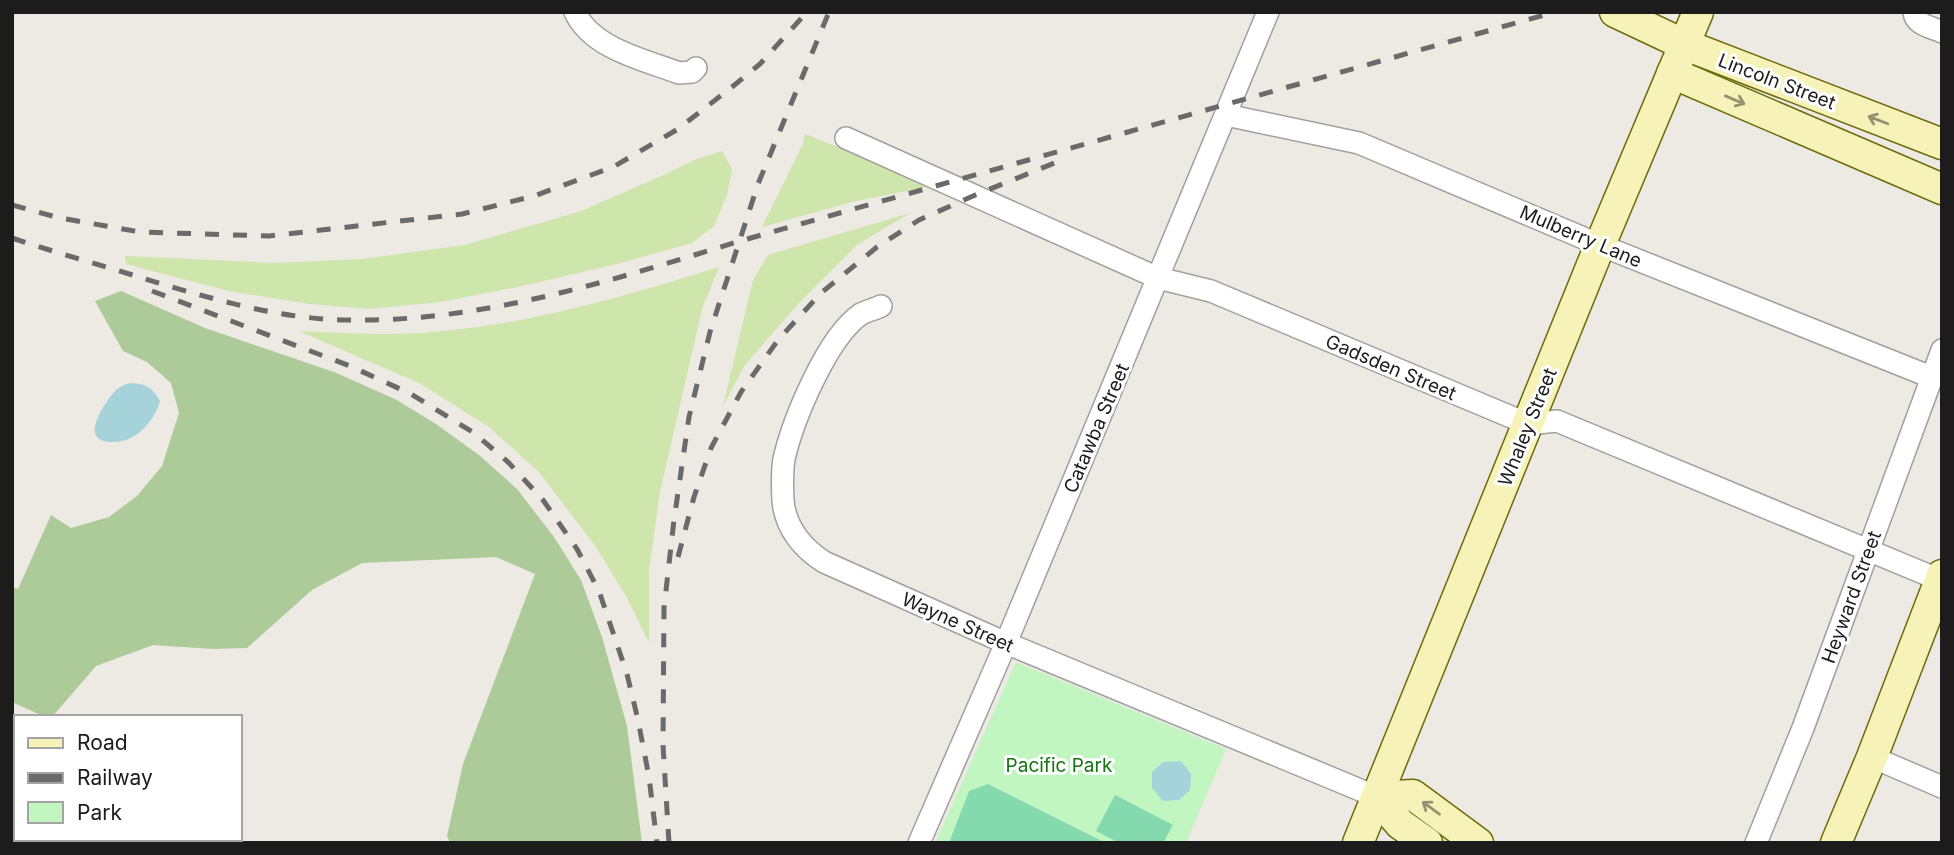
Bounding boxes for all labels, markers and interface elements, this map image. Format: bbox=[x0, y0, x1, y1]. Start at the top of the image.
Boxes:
street label: Lincoln Street bbox=[1715, 49, 1839, 114]
one-way arrow bbox=[1723, 94, 1745, 107]
one-way arrow bbox=[1868, 112, 1890, 125]
street label: Mulberry Lane bbox=[1516, 200, 1645, 273]
street label: Gadsden Street bbox=[1322, 330, 1459, 405]
street label: Catawba Street bbox=[1059, 360, 1134, 496]
street label: Whaley Street bbox=[1493, 365, 1562, 490]
street label: Heyward Street bbox=[1817, 528, 1886, 666]
street label: Wayne Street bbox=[898, 588, 1017, 657]
legend bbox=[14, 715, 242, 841]
text: Road bbox=[77, 730, 128, 755]
park label: Pacific Park bbox=[1006, 754, 1113, 777]
text: Railway bbox=[77, 765, 153, 790]
text: Park bbox=[77, 800, 122, 825]
one-way arrow bbox=[1422, 801, 1441, 815]

